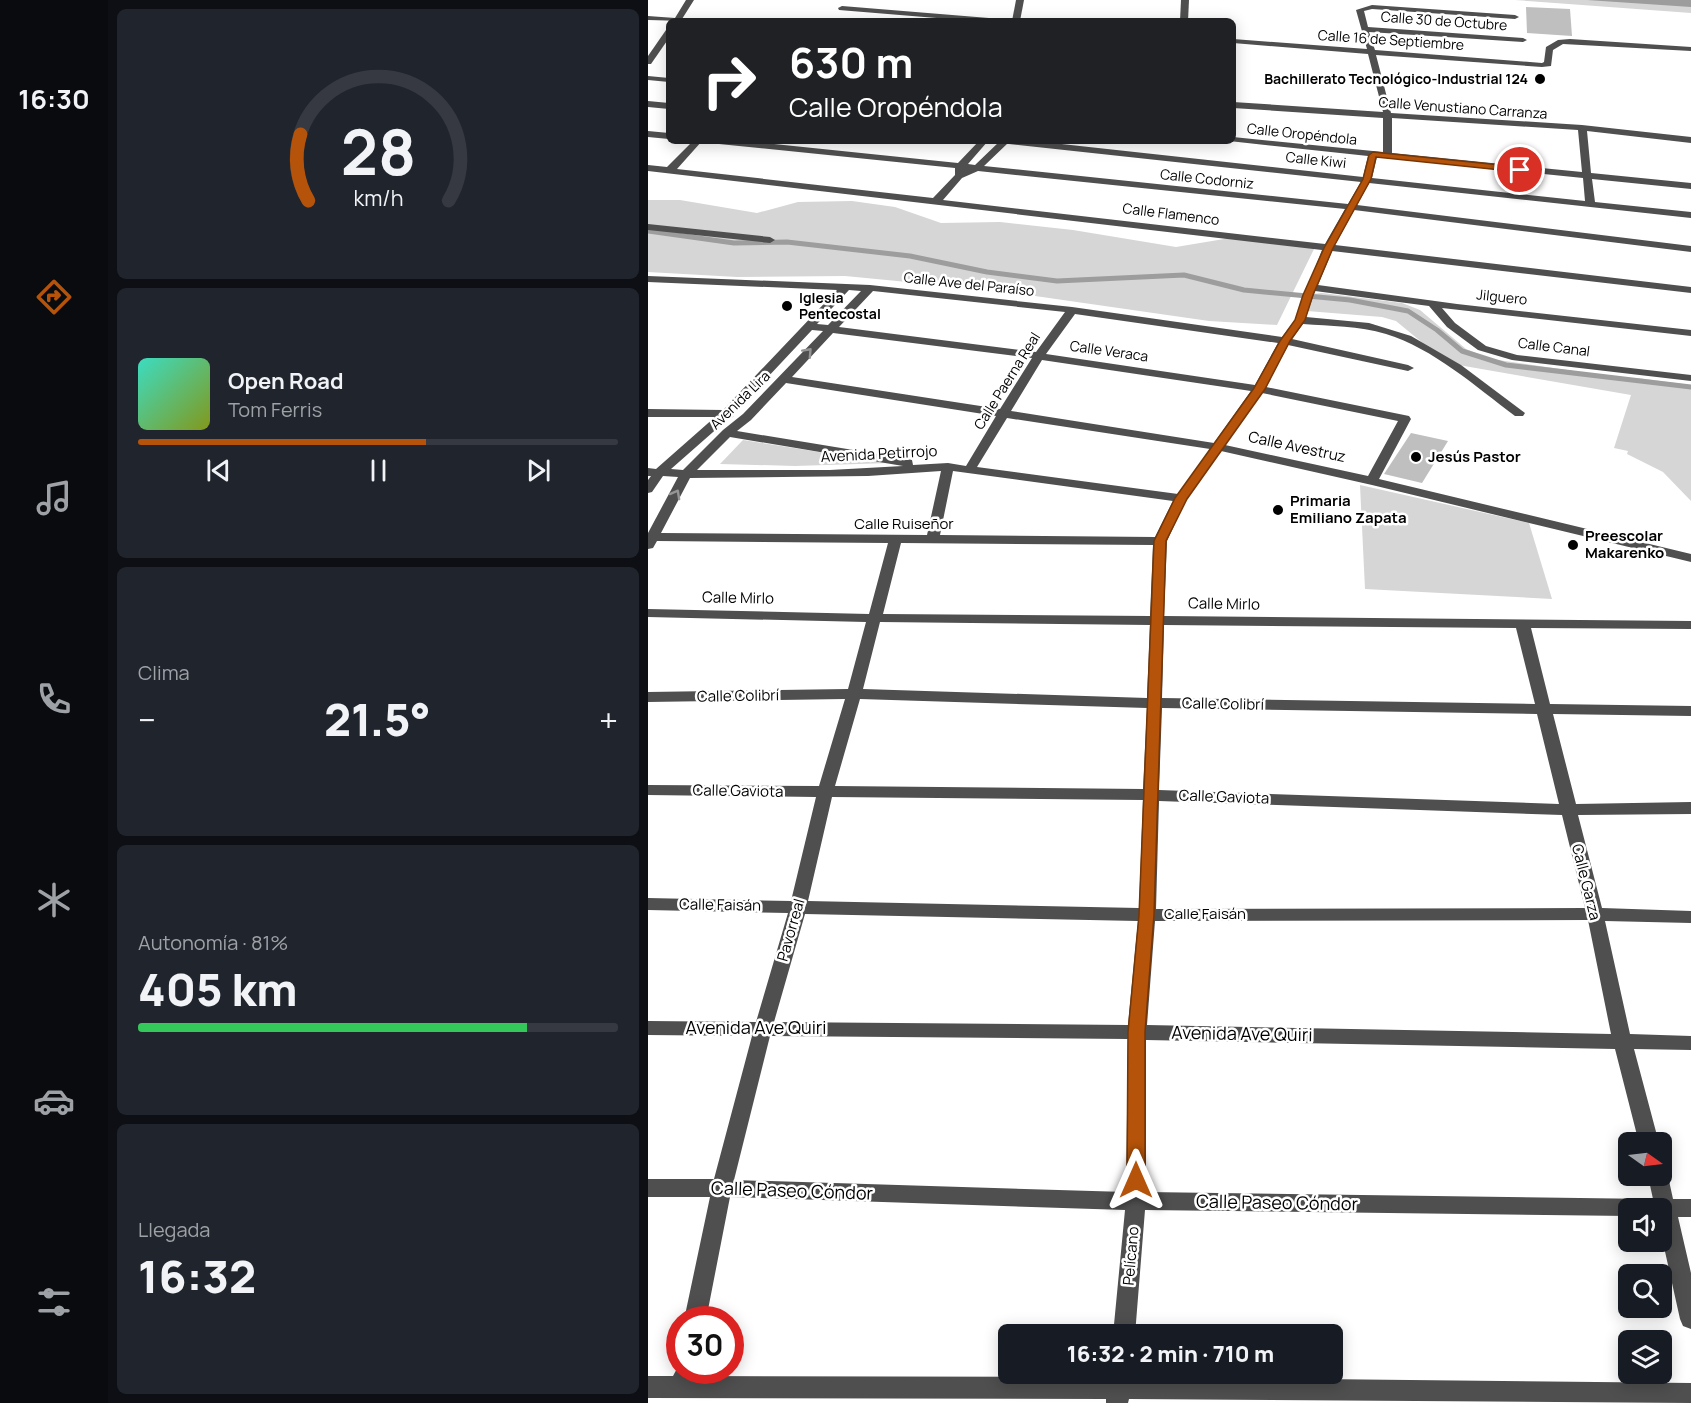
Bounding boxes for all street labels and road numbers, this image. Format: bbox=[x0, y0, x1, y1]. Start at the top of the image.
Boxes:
street label: Calle 30 de Octubre bbox=[1380, 7, 1508, 34]
street label: Calle 16 de Septiembre bbox=[1317, 25, 1465, 54]
street label: Calle Venustiano Carranza bbox=[1378, 92, 1548, 123]
street label: Calle Oropéndola bbox=[1246, 118, 1358, 149]
street label: Calle Kiwi bbox=[1285, 147, 1347, 172]
street label: Calle Codorniz bbox=[1159, 164, 1255, 193]
street label: Calle Flamenco bbox=[1122, 198, 1221, 229]
street label: Calle Ave del Paraíso bbox=[903, 267, 1035, 300]
street label: Jilguero bbox=[1476, 284, 1528, 309]
street label: Calle Paerna Real bbox=[969, 329, 1044, 433]
street label: Calle Canal bbox=[1517, 333, 1591, 360]
street label: Calle Veraca bbox=[1069, 336, 1150, 365]
street label: Avenida Lira bbox=[706, 366, 774, 433]
street label: Calle Avestruz bbox=[1247, 426, 1348, 467]
street label: Avenida Petirrojo bbox=[820, 440, 938, 467]
street label: Calle Ruiseñor bbox=[854, 513, 954, 534]
street label: Calle Mirlo bbox=[702, 586, 774, 609]
street label: Calle Mirlo bbox=[1188, 592, 1260, 615]
street label: Calle Colibrí bbox=[697, 684, 780, 707]
street label: Calle Colibrí bbox=[1182, 692, 1265, 715]
street label: Calle Gaviota bbox=[692, 779, 784, 802]
street label: Calle Gaviota bbox=[1178, 784, 1270, 809]
street label: Calle Garza bbox=[1567, 842, 1606, 922]
street label: Calle Faisán bbox=[679, 893, 761, 916]
street label: Pavorreal bbox=[772, 896, 809, 964]
street label: Calle Faisán bbox=[1164, 903, 1246, 924]
street label: Avenida Ave Quiri bbox=[685, 1015, 827, 1039]
street label: Avenida Ave Quiri bbox=[1171, 1020, 1313, 1046]
street label: Calle Paseo Cóndor bbox=[711, 1175, 874, 1205]
street label: Calle Paseo Cóndor bbox=[1196, 1189, 1359, 1215]
street label: Pelícano bbox=[1117, 1225, 1144, 1286]

